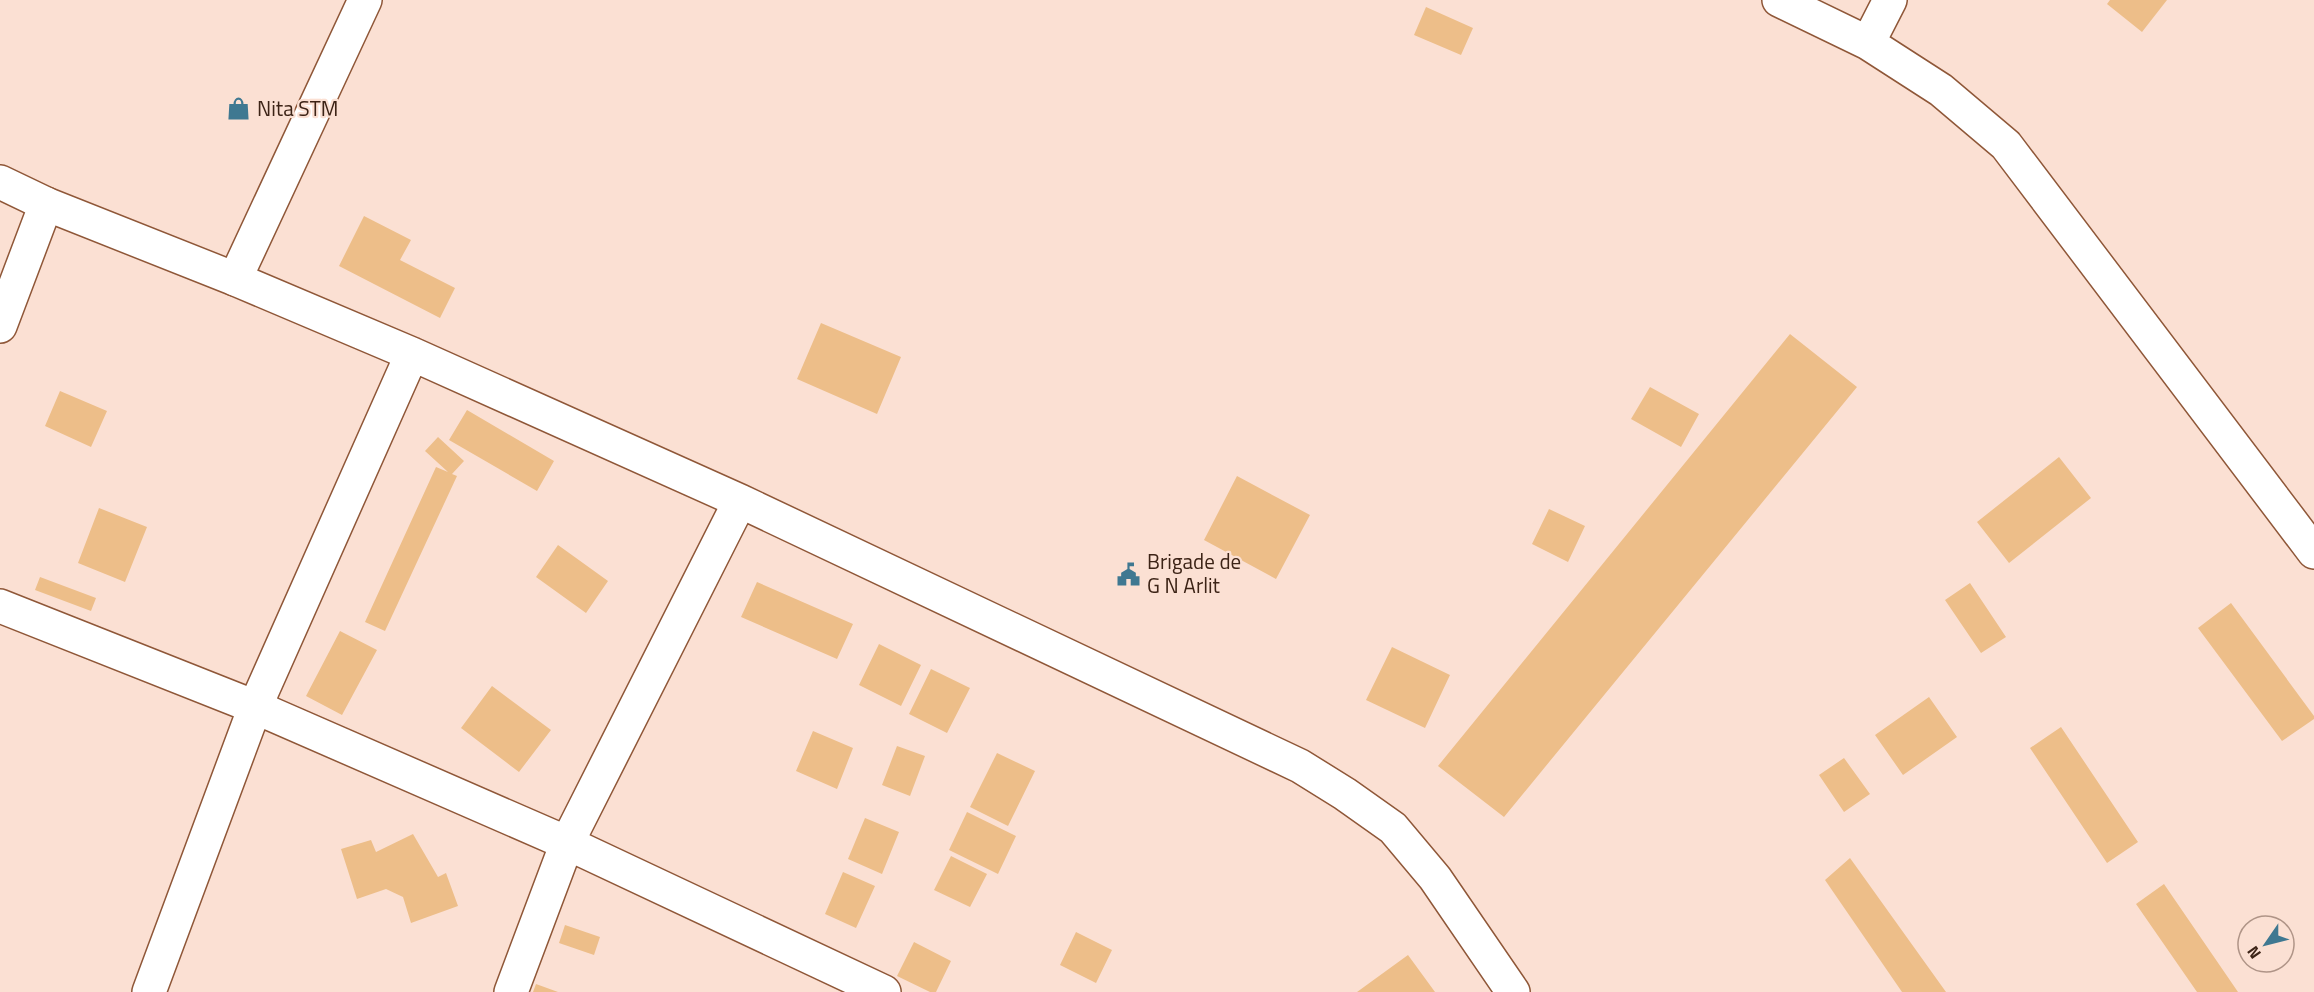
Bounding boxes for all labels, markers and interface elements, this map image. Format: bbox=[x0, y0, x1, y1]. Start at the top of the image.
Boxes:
place label: Nita STM bbox=[257, 92, 338, 124]
shop icon: Nita STM bbox=[226, 96, 252, 122]
place label: Brigade de G N Arlit bbox=[1147, 545, 1241, 601]
public building icon: Brigade de G N Arlit bbox=[1116, 561, 1142, 587]
north arrow bbox=[2236, 914, 2296, 974]
text: N bbox=[2241, 941, 2267, 964]

